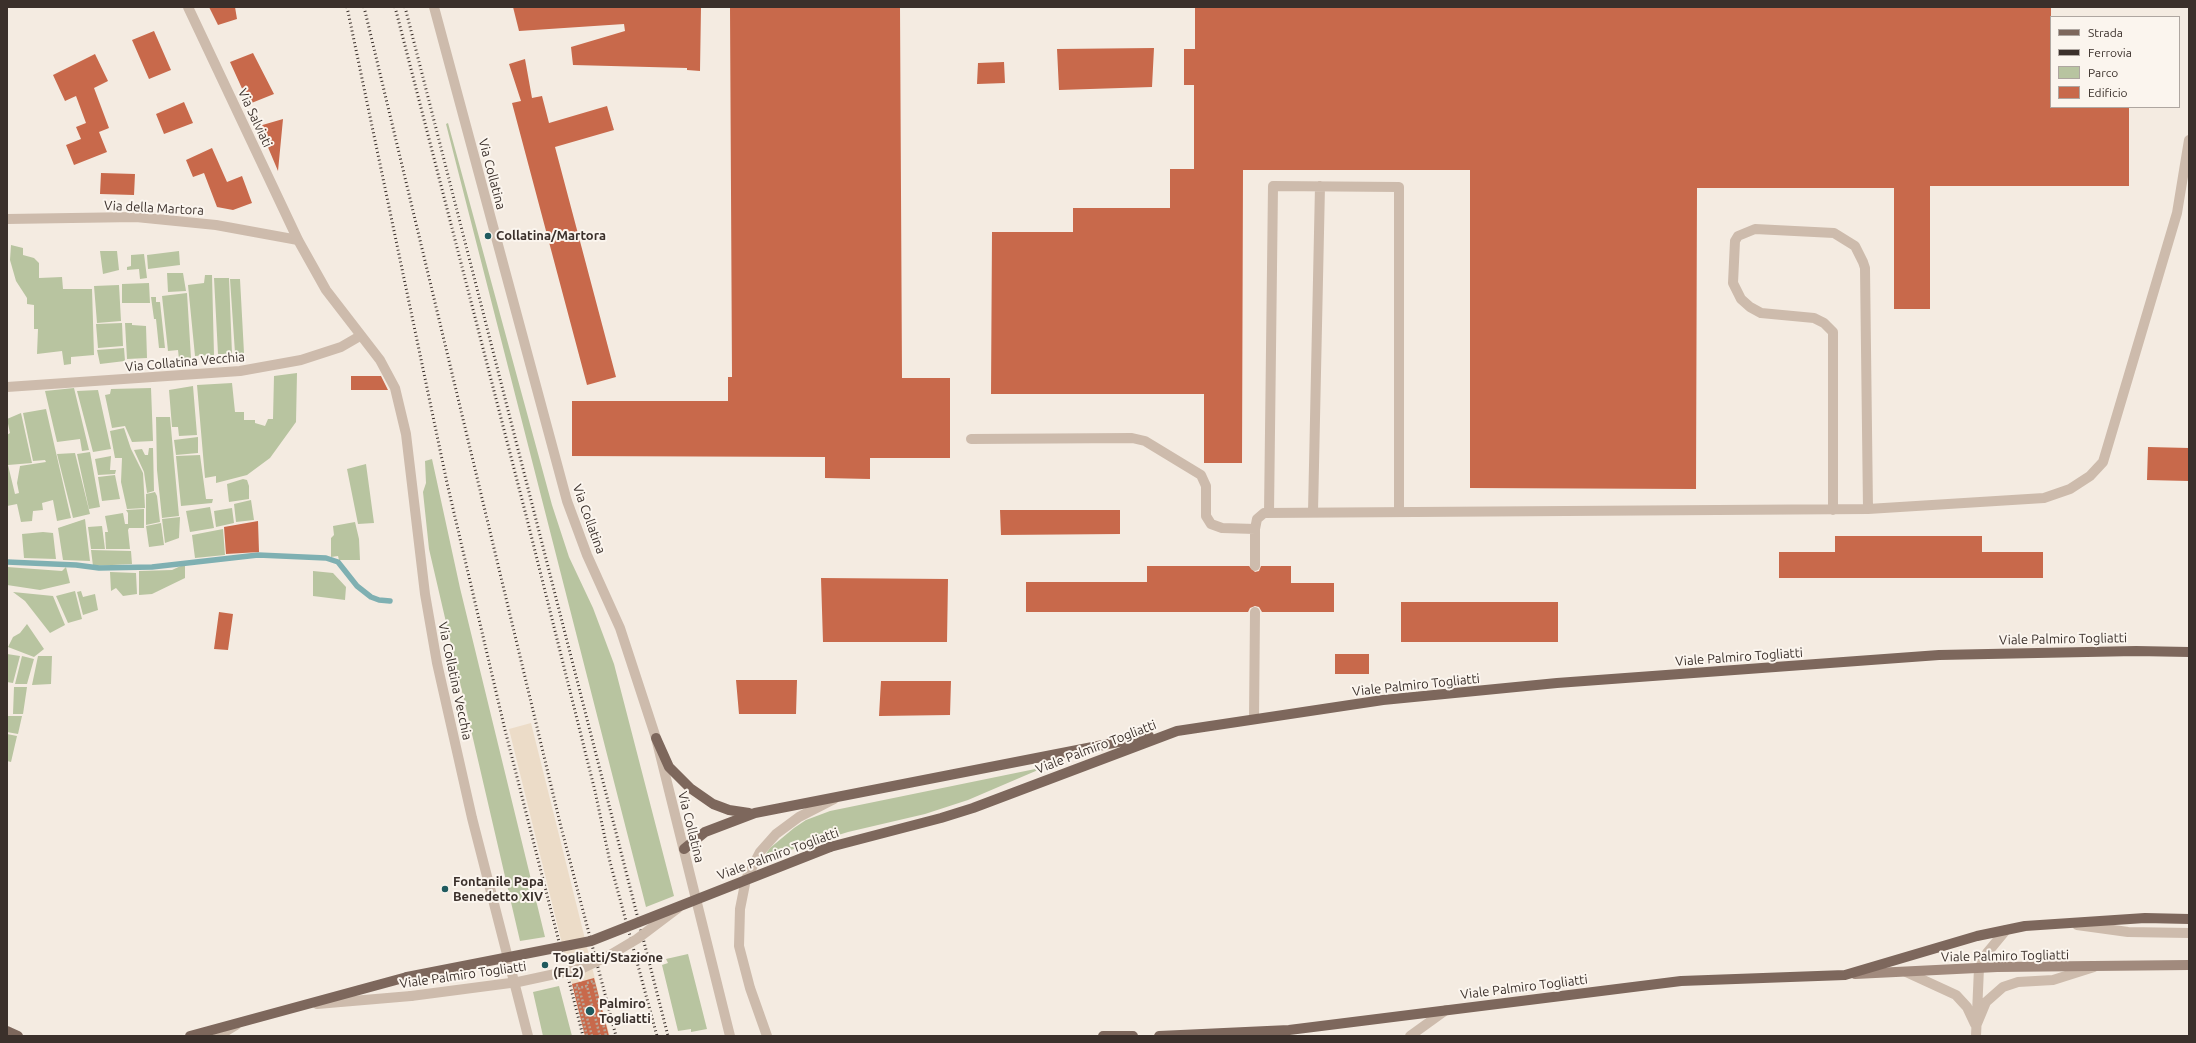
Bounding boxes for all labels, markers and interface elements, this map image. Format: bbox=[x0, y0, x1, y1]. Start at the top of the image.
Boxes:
legend bbox=[2050, 16, 2180, 108]
text: Strada bbox=[2088, 26, 2123, 39]
text: Ferrovia bbox=[2088, 46, 2132, 59]
text: Parco bbox=[2088, 66, 2118, 79]
street label: Via Salviati bbox=[235, 86, 275, 150]
text: Edificio bbox=[2088, 86, 2128, 99]
street label: Via Collatina bbox=[475, 137, 509, 211]
street label: Via della Martora bbox=[104, 198, 204, 218]
place label: Collatina/Martora bbox=[496, 228, 606, 244]
marker: Collatina/Martora bbox=[483, 231, 493, 241]
street label: Via Collatina Vecchia bbox=[124, 349, 246, 375]
street label: Via Collatina bbox=[569, 482, 609, 556]
street label: Via Collatina Vecchia bbox=[435, 621, 475, 741]
street label: Viale Palmiro Togliatti bbox=[1999, 630, 2127, 648]
street label: Viale Palmiro Togliatti bbox=[1675, 645, 1803, 669]
street label: Viale Palmiro Togliatti bbox=[1352, 671, 1480, 699]
street label: Viale Palmiro Togliatti bbox=[1033, 717, 1159, 777]
street label: Via Collatina bbox=[675, 790, 707, 864]
street label: Viale Palmiro Togliatti bbox=[715, 825, 841, 883]
place label: Fontanile Papa Benedetto XIV bbox=[453, 874, 544, 905]
marker: Fontanile Papa Benedetto XIV bbox=[440, 884, 450, 894]
street label: Viale Palmiro Togliatti bbox=[1941, 947, 2069, 965]
place label: Togliatti/Stazione (FL2) bbox=[553, 950, 663, 981]
street label: Viale Palmiro Togliatti bbox=[399, 958, 527, 992]
marker: Togliatti/Stazione (FL2) bbox=[540, 960, 550, 970]
street label: Viale Palmiro Togliatti bbox=[1460, 971, 1588, 1003]
place label: Palmiro Togliatti bbox=[599, 996, 651, 1027]
marker: Palmiro Togliatti bbox=[584, 1005, 596, 1017]

